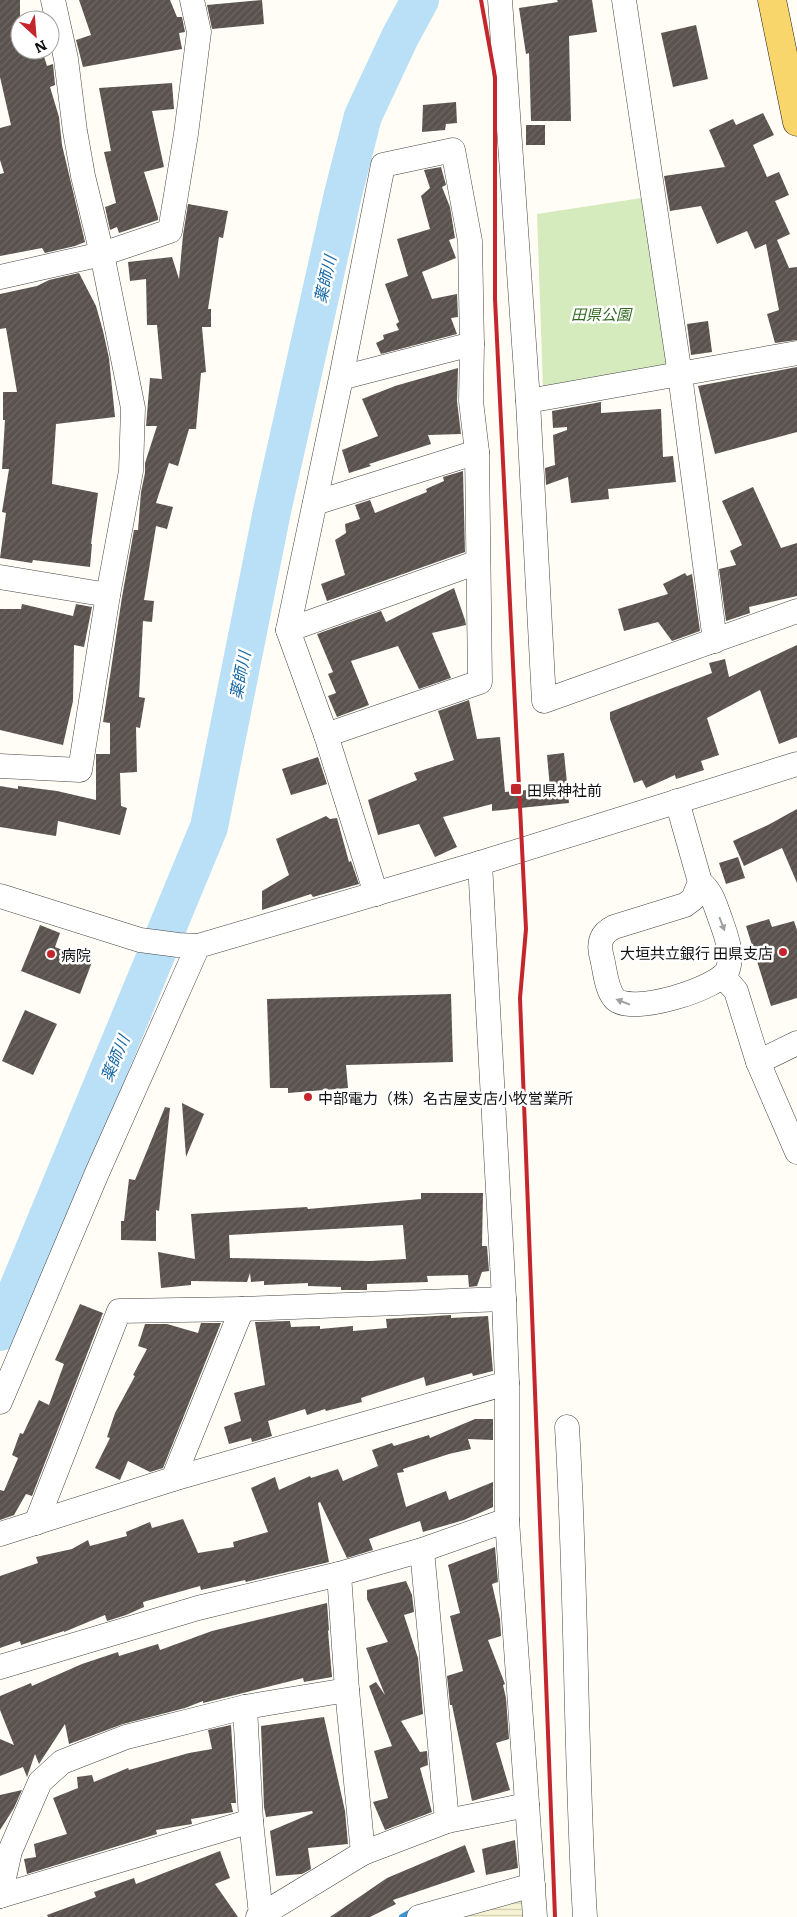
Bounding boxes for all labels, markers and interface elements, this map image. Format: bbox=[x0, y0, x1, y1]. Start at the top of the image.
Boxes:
north arrow bbox=[10, 10, 60, 60]
text: N bbox=[31, 36, 51, 59]
water label: 薬師川 bbox=[307, 251, 342, 305]
park label: 田県公園 bbox=[571, 302, 633, 325]
water label: 薬師川 bbox=[223, 647, 256, 701]
place label: 田県神社前 bbox=[527, 778, 602, 801]
marker: 田県神社前 bbox=[509, 782, 523, 796]
one-way arrow bbox=[719, 916, 726, 931]
place label: 大垣共立銀行 田県支店 bbox=[620, 941, 773, 964]
place label: 病院 bbox=[61, 943, 91, 966]
marker: 大垣共立銀行 田県支店 bbox=[777, 946, 789, 958]
marker: 病院 bbox=[45, 948, 57, 960]
one-way arrow bbox=[615, 998, 630, 1006]
water label: 薬師川 bbox=[94, 1029, 135, 1085]
place label: 中部電力（株）名古屋支店小牧営業所 bbox=[318, 1086, 573, 1109]
marker: 中部電力（株）名古屋支店小牧営業所 bbox=[302, 1091, 314, 1103]

